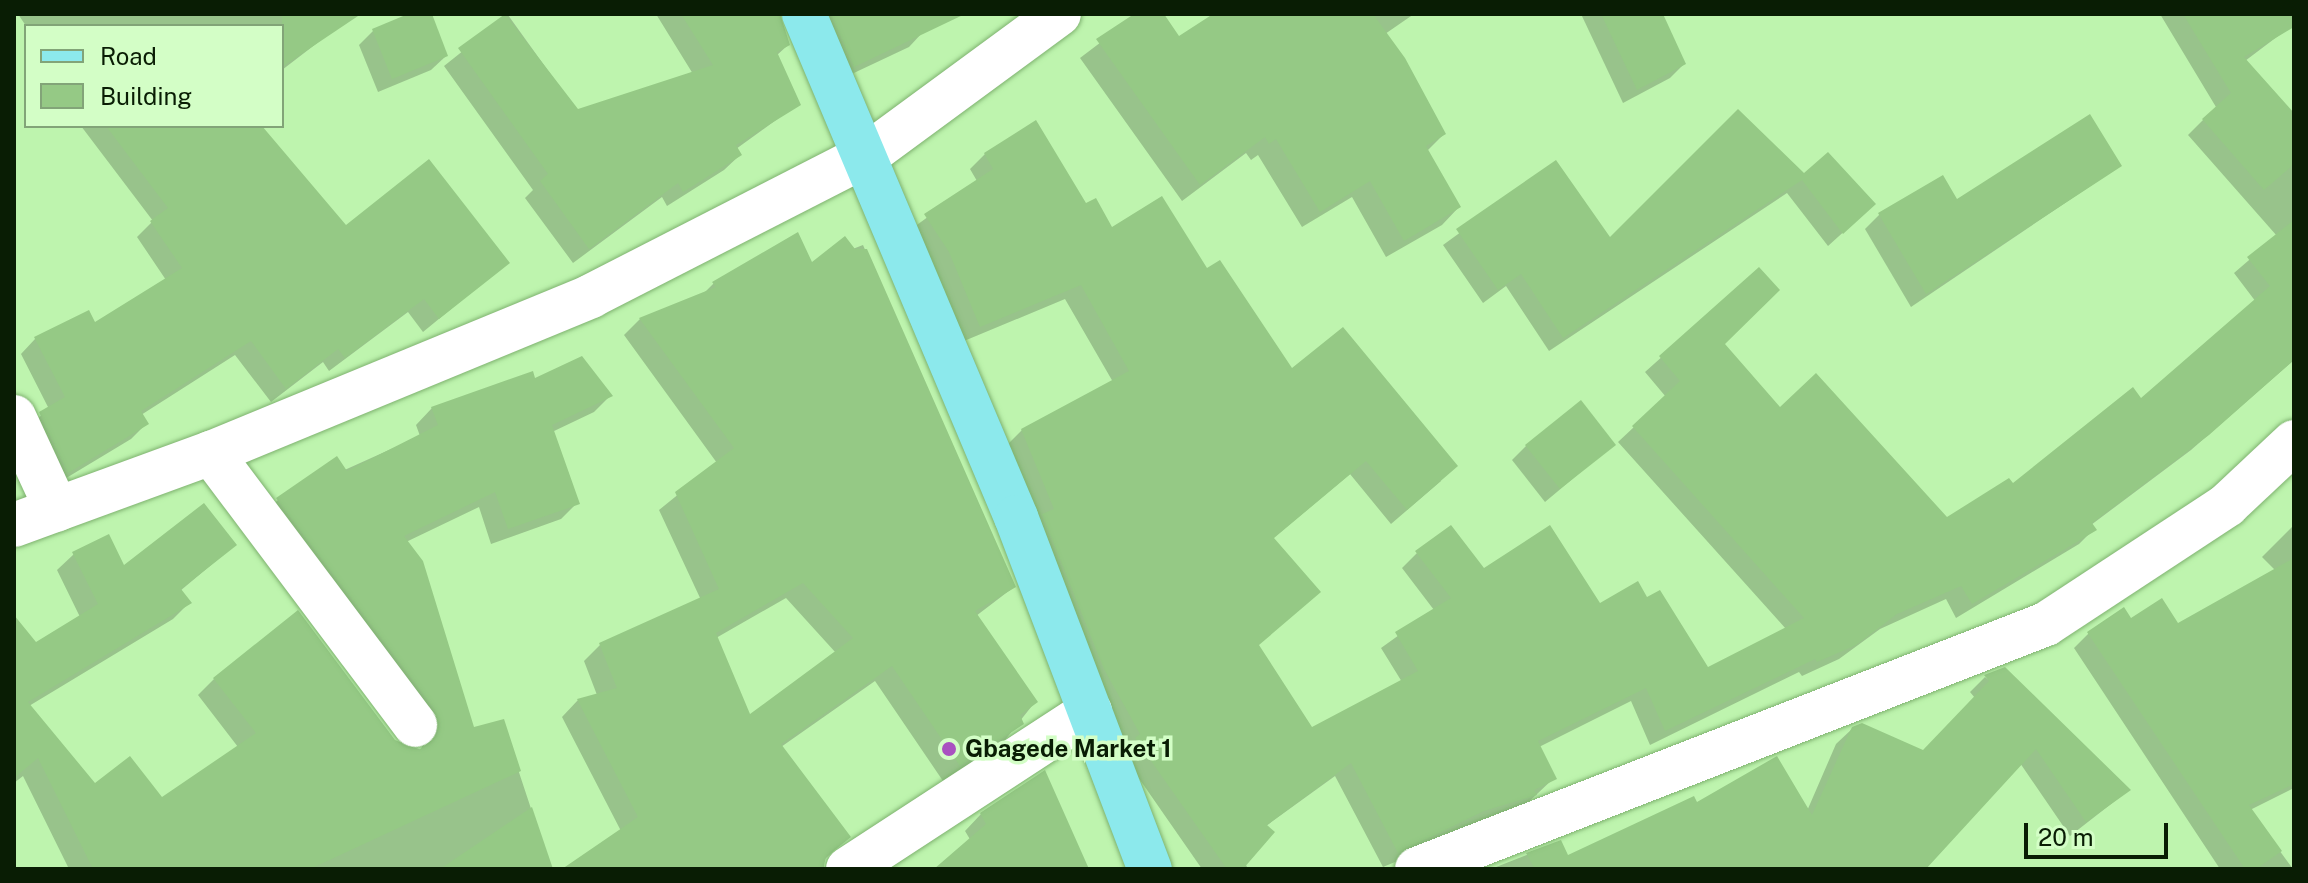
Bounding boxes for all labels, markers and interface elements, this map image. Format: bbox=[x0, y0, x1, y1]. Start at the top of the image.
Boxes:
legend bbox=[24, 24, 284, 128]
text: Road bbox=[100, 42, 157, 70]
text: Building bbox=[100, 82, 192, 110]
place label: Gbagede Market 1 bbox=[965, 735, 1172, 763]
marker: Gbagede Market 1 bbox=[940, 740, 958, 758]
scale bar bbox=[2028, 807, 2172, 857]
text: 20 m bbox=[2038, 823, 2094, 851]

